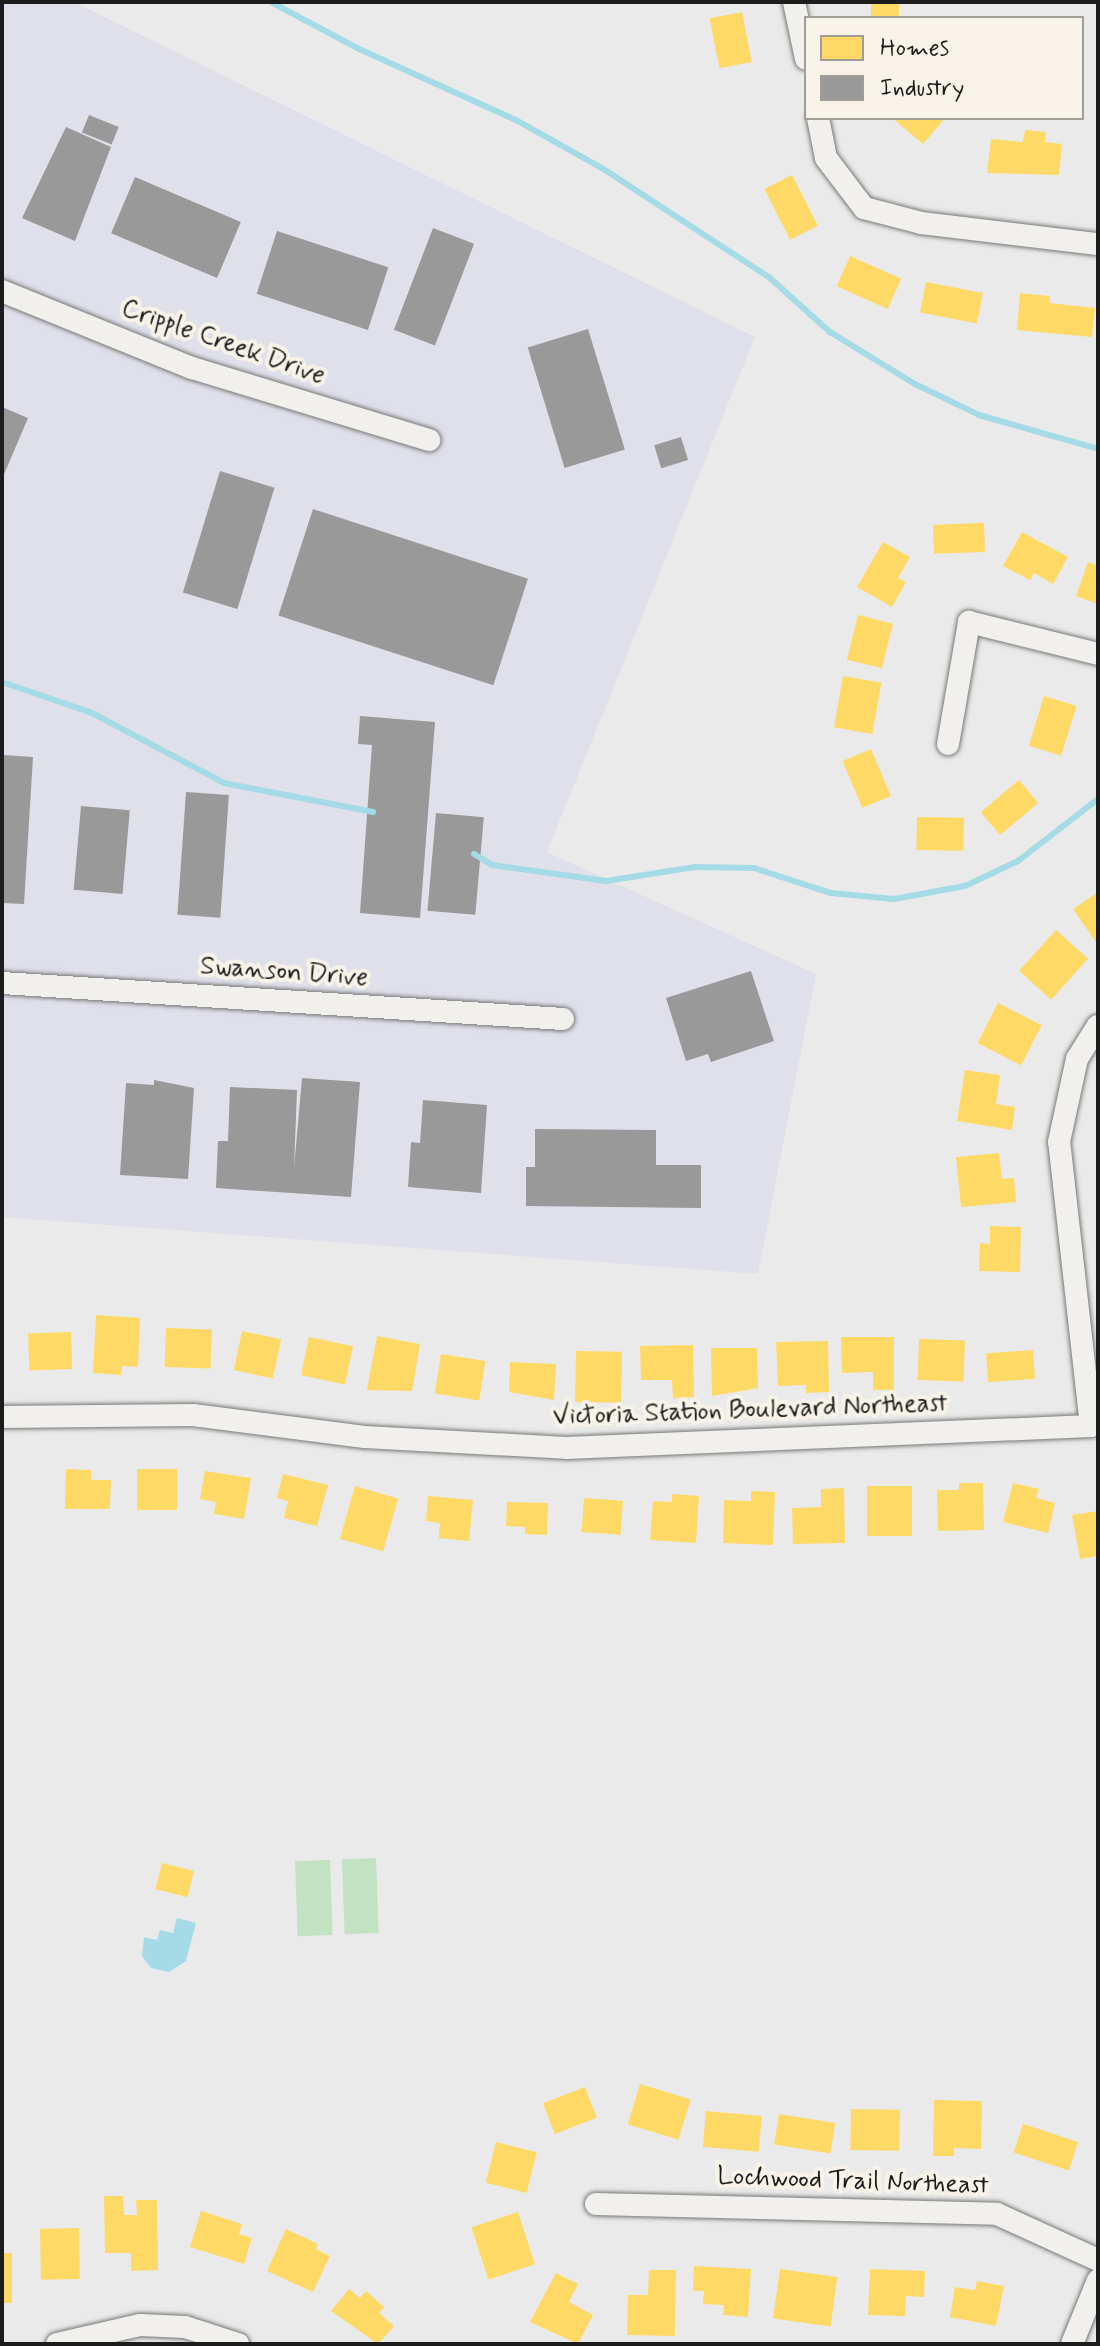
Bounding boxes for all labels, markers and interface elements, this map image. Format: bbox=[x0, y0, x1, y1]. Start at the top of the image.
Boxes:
legend bbox=[804, 16, 1084, 120]
text: Homes bbox=[880, 33, 949, 64]
text: Industry bbox=[880, 73, 964, 104]
street label: Cripple Creek Drive bbox=[118, 294, 328, 392]
street label: Swanson Drive bbox=[200, 952, 368, 994]
street label: Victoria Station Boulevard Northeast bbox=[555, 1389, 945, 1433]
street label: Lochwood Trail Northeast bbox=[718, 2162, 988, 2202]

